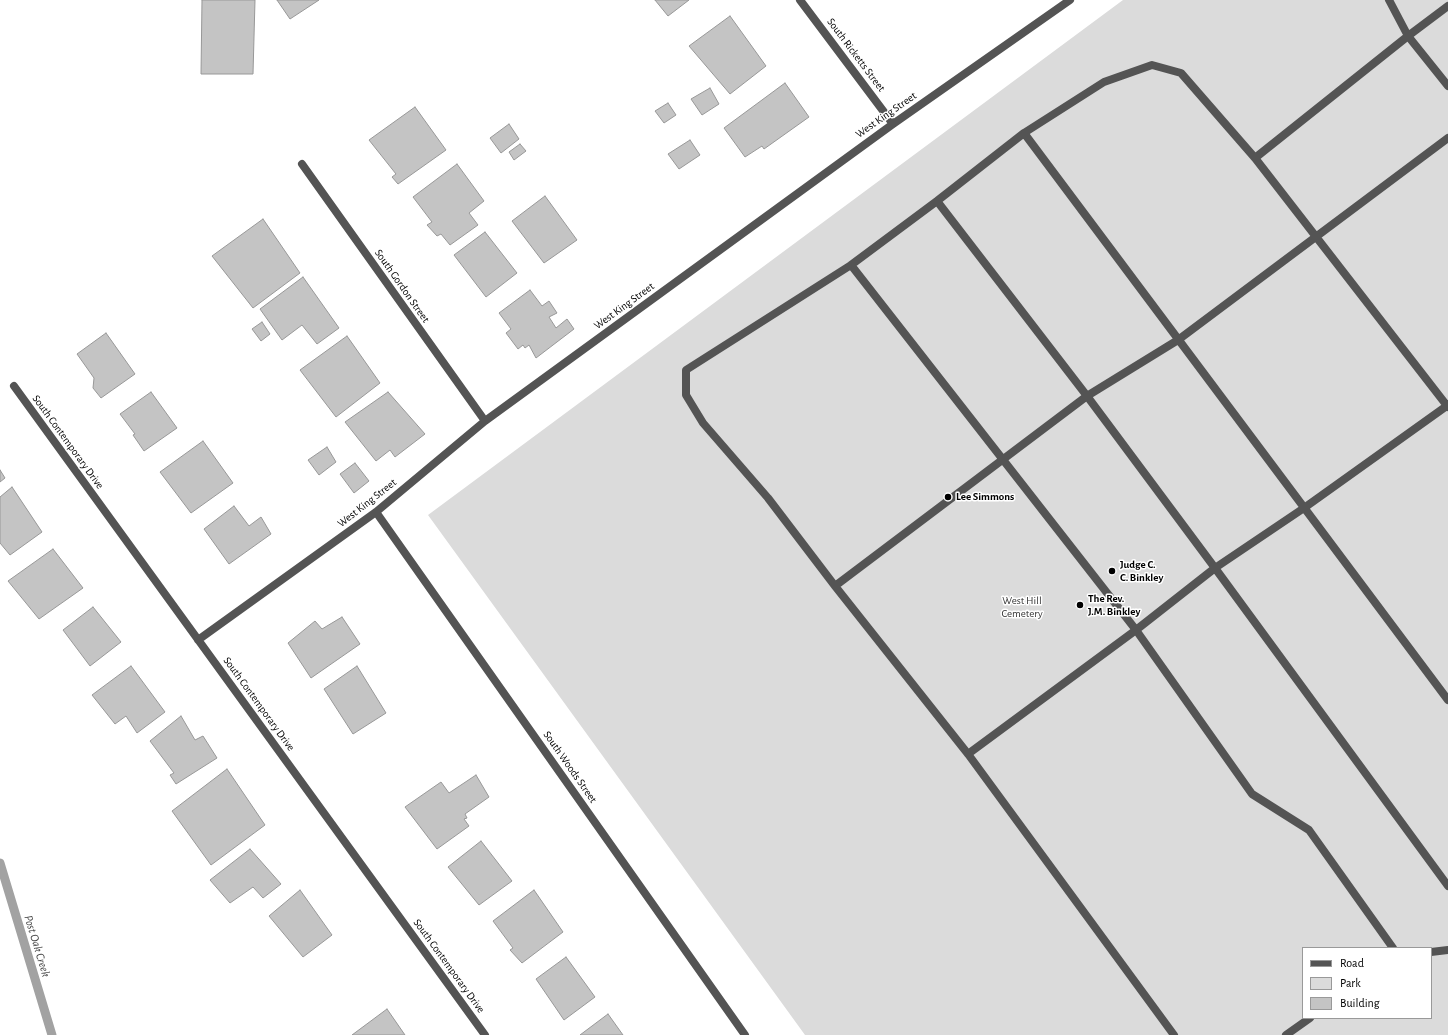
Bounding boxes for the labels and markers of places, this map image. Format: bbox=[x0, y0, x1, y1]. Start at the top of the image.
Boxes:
place label: Lee Simmons bbox=[956, 490, 1014, 504]
marker: Lee Simmons bbox=[943, 492, 953, 502]
place label: Judge C. C. Binkley bbox=[1120, 558, 1163, 584]
marker: Judge C. C. Binkley bbox=[1107, 566, 1117, 576]
place label: The Rev. J.M. Binkley bbox=[1088, 592, 1140, 618]
marker: The Rev. J.M. Binkley bbox=[1075, 600, 1085, 610]

